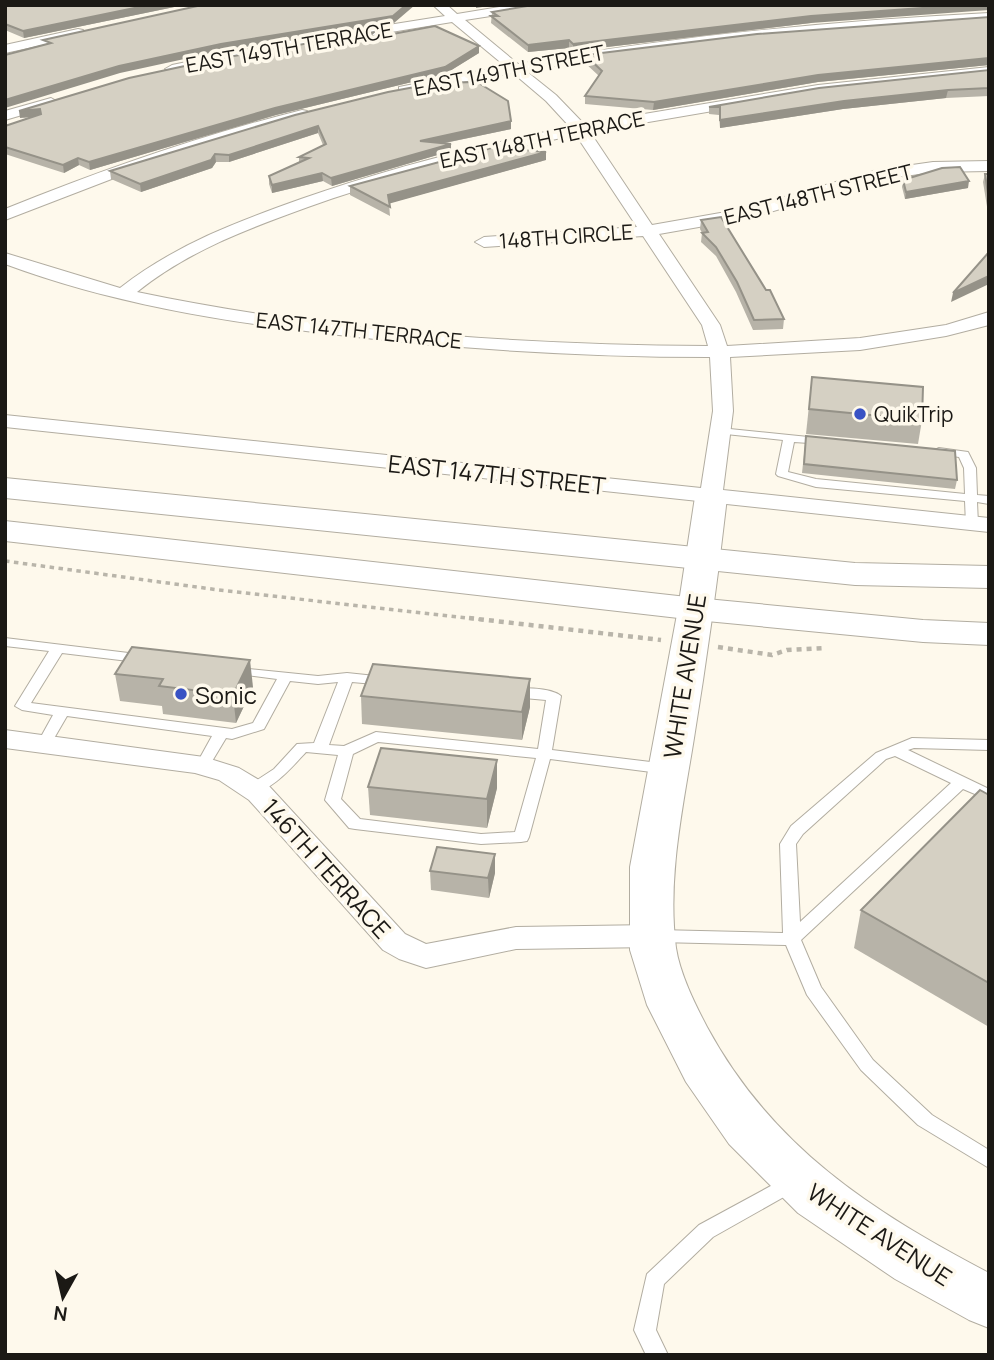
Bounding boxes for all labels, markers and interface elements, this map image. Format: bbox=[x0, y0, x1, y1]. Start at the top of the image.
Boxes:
street label: EAST 149TH TERRACE bbox=[184, 15, 394, 79]
street label: EAST 149TH STREET bbox=[411, 38, 607, 102]
street label: EAST 148TH TERRACE bbox=[437, 104, 647, 174]
street label: EAST 148TH STREET bbox=[721, 157, 915, 231]
street label: 148TH CIRCLE bbox=[498, 217, 634, 255]
street label: EAST 147TH TERRACE bbox=[255, 305, 463, 355]
place label: QuikTrip bbox=[874, 400, 953, 428]
marker: QuikTrip bbox=[852, 406, 868, 422]
street label: EAST 147TH STREET bbox=[387, 446, 608, 502]
street label: WHITE AVENUE bbox=[655, 591, 713, 761]
place label: Sonic bbox=[195, 678, 257, 711]
marker: Sonic bbox=[173, 686, 189, 702]
street label: 146TH TERRACE bbox=[255, 791, 399, 945]
street label: WHITE AVENUE bbox=[801, 1175, 959, 1293]
north arrow bbox=[28, 1262, 98, 1332]
text: N bbox=[52, 1300, 69, 1328]

